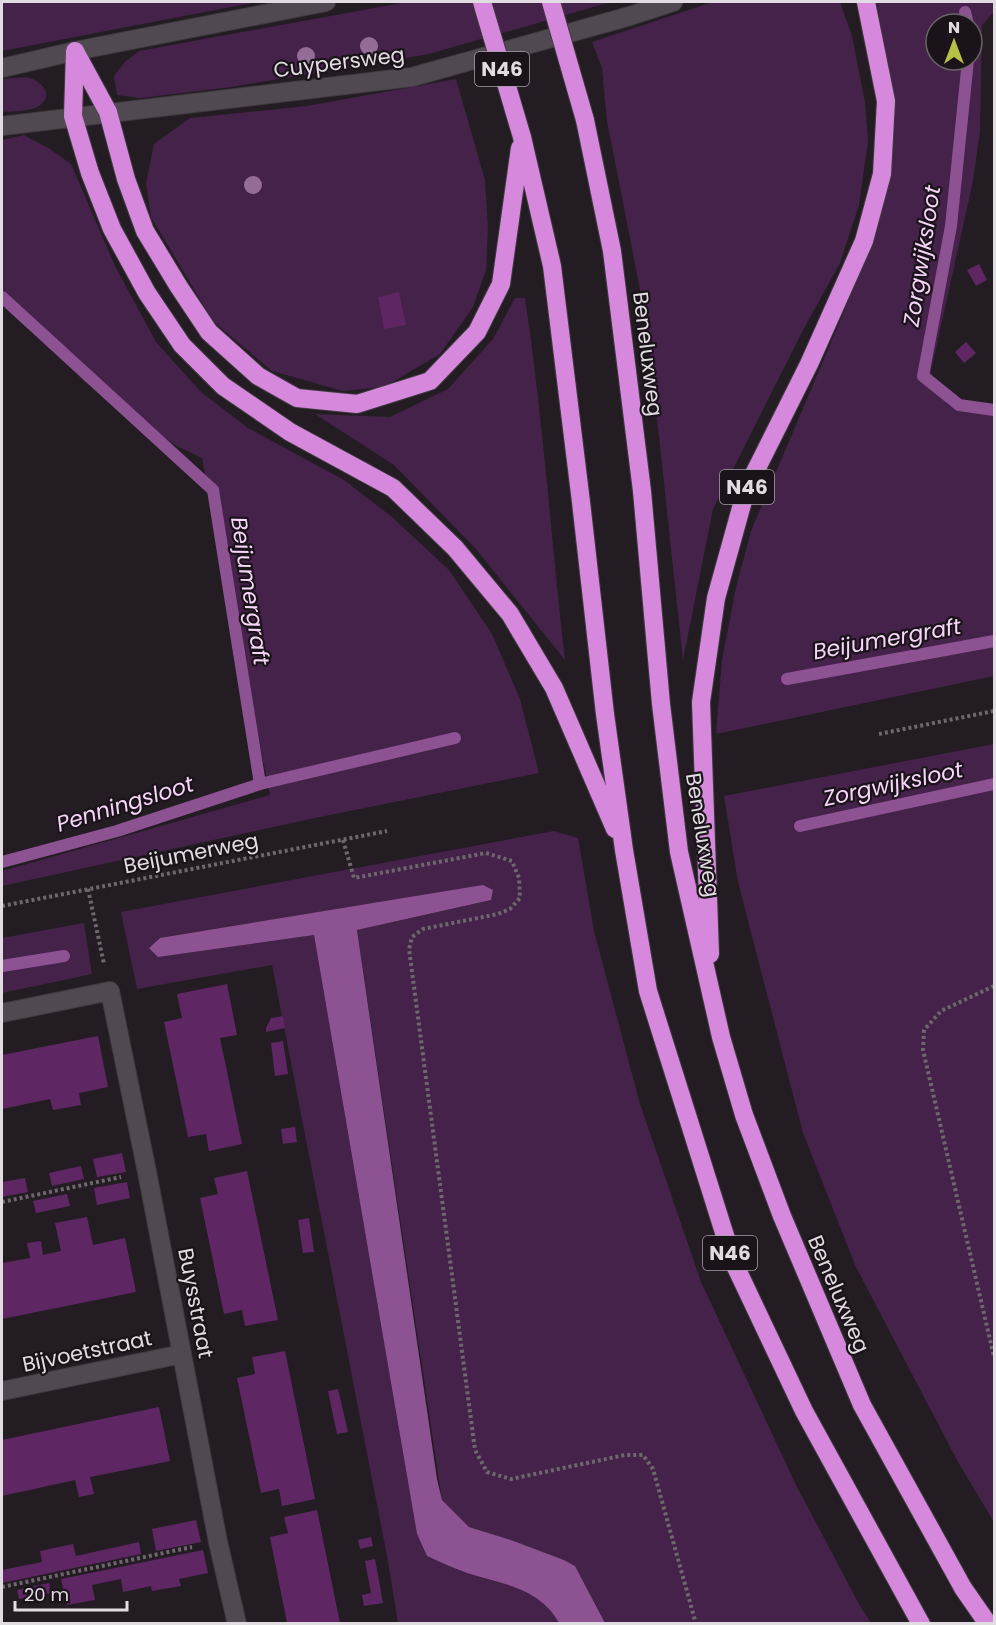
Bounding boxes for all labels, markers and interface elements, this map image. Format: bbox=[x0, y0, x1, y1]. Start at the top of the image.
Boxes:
north arrow bbox=[924, 12, 984, 72]
text: N bbox=[948, 16, 960, 39]
street label: Cuypersweg bbox=[272, 40, 406, 84]
road number: N46 bbox=[475, 52, 529, 86]
water label: Zorgwijksloot bbox=[895, 182, 949, 330]
street label: Beneluxweg bbox=[626, 290, 670, 418]
road number: N46 bbox=[720, 470, 774, 504]
water label: Beijumergraft bbox=[223, 515, 277, 668]
water label: Beijumergraft bbox=[811, 611, 964, 667]
water label: Zorgwijksloot bbox=[819, 754, 967, 814]
water label: Penningsloot bbox=[53, 768, 198, 840]
street label: Beneluxweg bbox=[679, 771, 727, 899]
street label: Beijumerweg bbox=[121, 826, 261, 880]
street label: Beneluxweg bbox=[801, 1231, 877, 1357]
road number: N46 bbox=[703, 1236, 757, 1270]
street label: Buysstraat bbox=[171, 1245, 221, 1361]
street label: Bijvoetstraat bbox=[20, 1323, 154, 1379]
scale bar bbox=[15, 1574, 128, 1612]
text: 20 m bbox=[24, 1582, 69, 1607]

